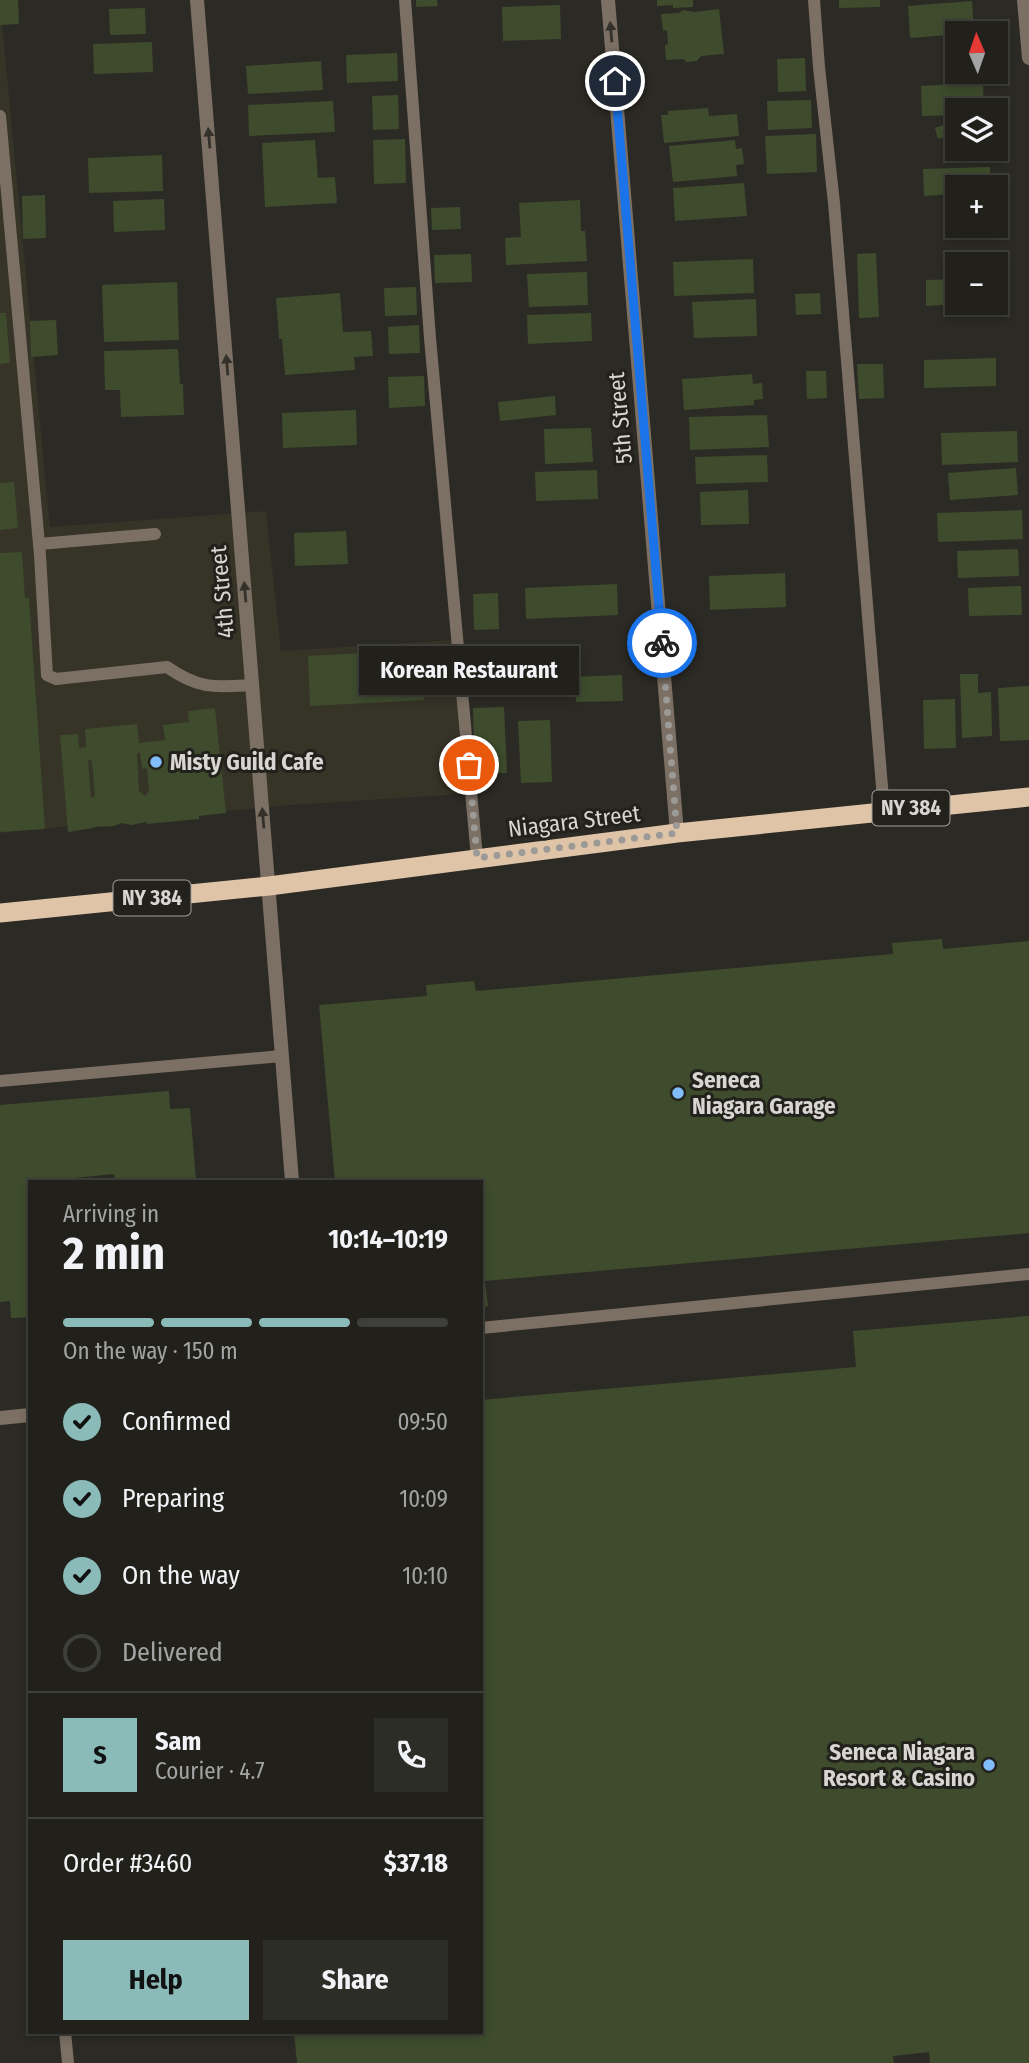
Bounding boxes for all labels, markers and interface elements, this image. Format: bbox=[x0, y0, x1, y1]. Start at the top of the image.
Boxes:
one-way arrow bbox=[605, 21, 616, 43]
north arrow bbox=[945, 21, 1008, 84]
map controls bbox=[945, 21, 1008, 315]
pin bbox=[585, 51, 645, 111]
icon: home bbox=[596, 62, 634, 100]
button: layers bbox=[945, 98, 1008, 161]
one-way arrow bbox=[203, 127, 214, 149]
button: + bbox=[945, 175, 1008, 238]
button: − bbox=[945, 252, 1008, 315]
one-way arrow bbox=[221, 354, 232, 376]
street label: 5th Street bbox=[602, 370, 638, 465]
street label: 4th Street bbox=[204, 544, 240, 639]
one-way arrow bbox=[239, 580, 250, 602]
courier bbox=[627, 608, 697, 678]
icon: bike bbox=[643, 624, 681, 662]
callout: Korean Restaurant bbox=[359, 646, 579, 695]
text: Korean Restaurant bbox=[380, 656, 558, 684]
pin bbox=[439, 735, 499, 795]
icon: bag bbox=[450, 746, 488, 784]
place label: Misty Guild Cafe bbox=[170, 748, 324, 776]
marker: Misty Guild Cafe bbox=[148, 754, 164, 770]
road number: NY 384 bbox=[872, 790, 950, 826]
street label: Niagara Street bbox=[506, 799, 642, 843]
one-way arrow bbox=[257, 807, 268, 829]
road number: NY 384 bbox=[114, 880, 190, 916]
place label: Seneca Niagara Garage bbox=[692, 1066, 836, 1120]
marker: Seneca Niagara Garage bbox=[670, 1085, 686, 1101]
text: Arriving in bbox=[63, 1200, 159, 1228]
text: 10:14–10:19 bbox=[328, 1224, 448, 1255]
text: 2 min bbox=[63, 1226, 165, 1281]
text: On the way · 150 m bbox=[63, 1337, 238, 1365]
icon: check bbox=[63, 1403, 101, 1441]
text: Confirmed bbox=[122, 1406, 232, 1437]
text: 09:50 bbox=[398, 1408, 448, 1436]
icon: check bbox=[63, 1480, 101, 1518]
text: Preparing bbox=[122, 1483, 224, 1514]
text: 10:09 bbox=[399, 1485, 448, 1513]
icon: check bbox=[63, 1557, 101, 1595]
text: On the way bbox=[122, 1560, 240, 1591]
text: 10:10 bbox=[402, 1562, 448, 1590]
text: Delivered bbox=[122, 1637, 223, 1668]
button: phone bbox=[374, 1718, 448, 1792]
text: Sam bbox=[155, 1726, 201, 1757]
place label: Seneca Niagara Resort & Casino bbox=[823, 1738, 975, 1792]
text: S bbox=[93, 1740, 107, 1771]
text: Courier · 4.7 bbox=[155, 1757, 265, 1785]
marker: Seneca Niagara Resort & Casino bbox=[981, 1757, 997, 1773]
text: Order #3460 bbox=[63, 1848, 192, 1879]
text: $37.18 bbox=[384, 1848, 448, 1879]
button: Help bbox=[63, 1940, 249, 2020]
button: Share bbox=[263, 1940, 448, 2020]

